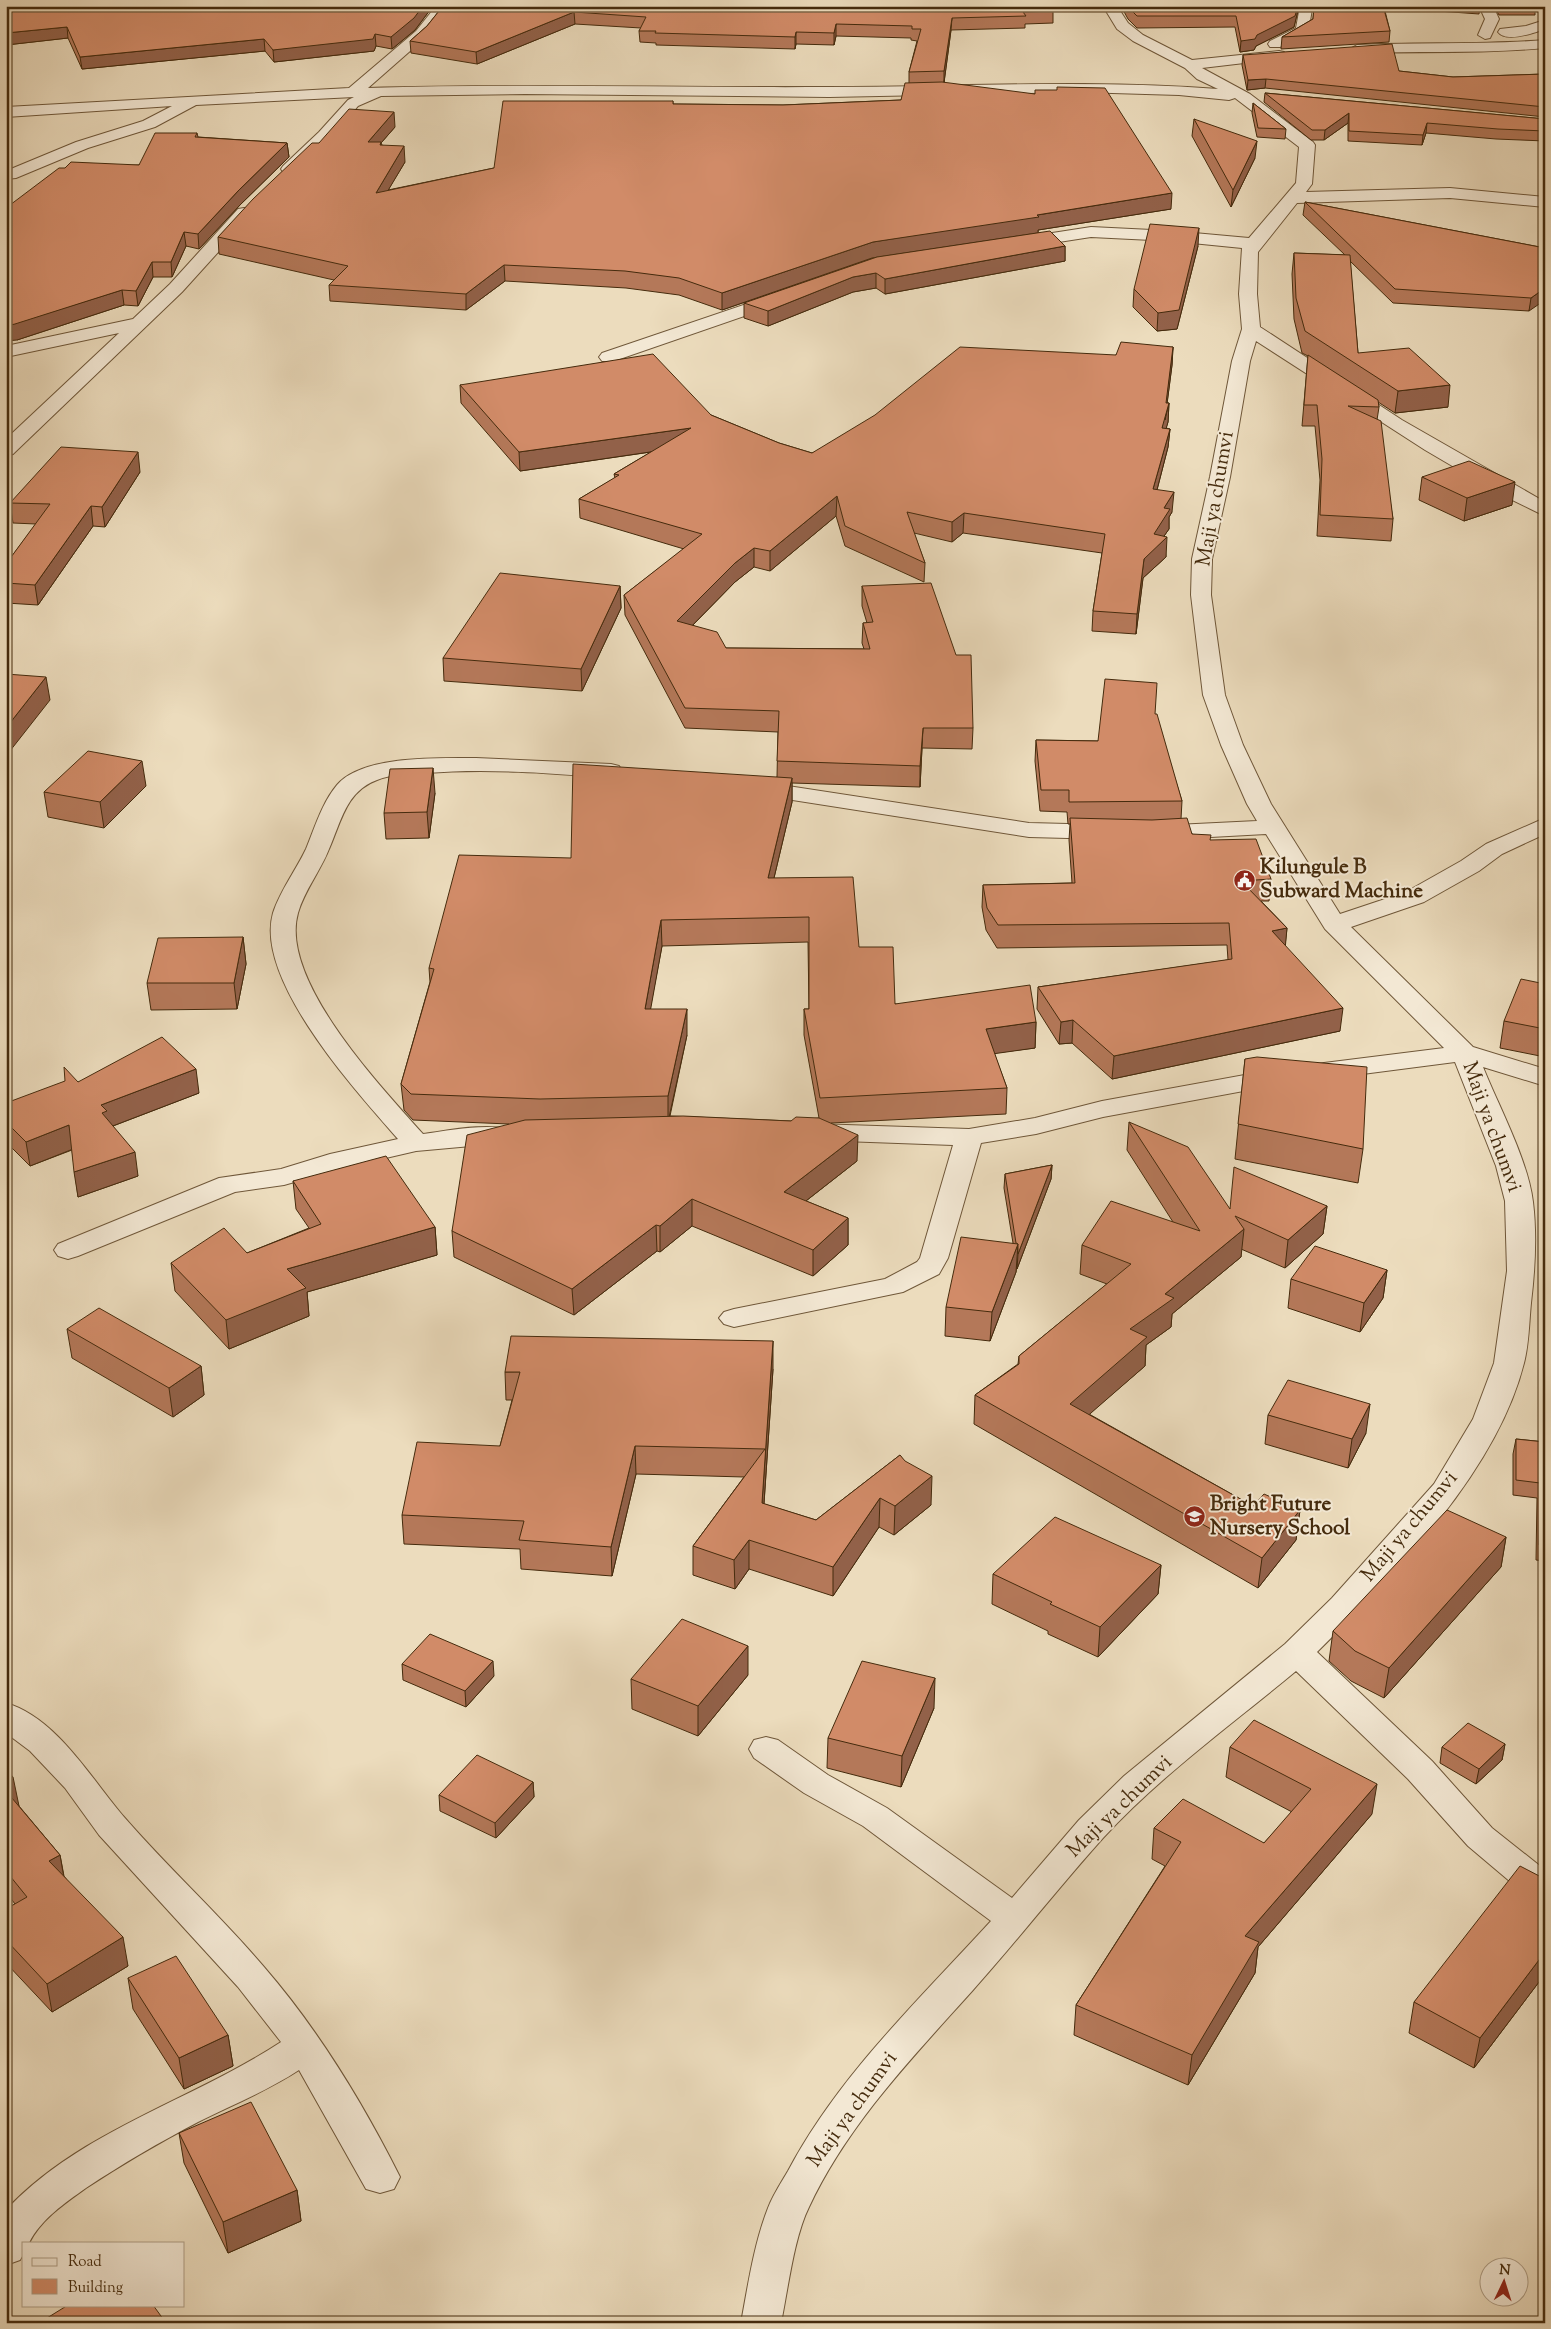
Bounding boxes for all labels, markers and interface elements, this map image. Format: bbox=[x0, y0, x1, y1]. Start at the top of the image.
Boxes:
street label: Maji ya chumvi bbox=[1189, 429, 1243, 569]
place label: Kilungule B Subward Machine bbox=[1260, 853, 1423, 907]
public building icon: Kilungule B Subward Machine bbox=[1232, 868, 1256, 892]
street label: Maji ya chumvi bbox=[1453, 1058, 1529, 1196]
street label: Maji ya chumvi bbox=[1355, 1465, 1466, 1589]
place label: Bright Future Nursery School bbox=[1210, 1490, 1350, 1544]
school or university icon: Bright Future Nursery School bbox=[1182, 1505, 1206, 1529]
street label: Maji ya chumvi bbox=[1060, 1749, 1180, 1865]
street label: Maji ya chumvi bbox=[801, 2046, 905, 2174]
legend bbox=[22, 2242, 185, 2306]
text: Road bbox=[68, 2252, 102, 2273]
north arrow bbox=[1478, 2256, 1528, 2306]
text: N bbox=[1498, 2261, 1511, 2281]
text: Building bbox=[68, 2278, 123, 2299]

